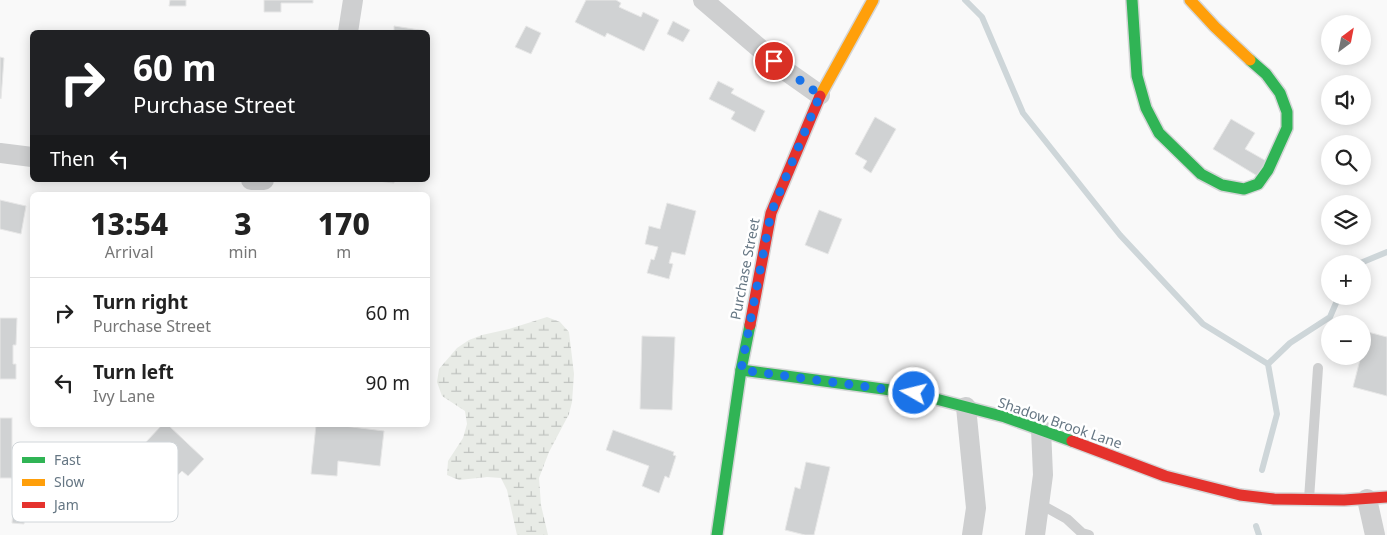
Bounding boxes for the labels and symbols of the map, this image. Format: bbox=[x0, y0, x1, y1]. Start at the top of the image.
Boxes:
north arrow bbox=[1321, 15, 1371, 65]
pin bbox=[753, 40, 795, 82]
street label: Purchase Street bbox=[725, 216, 764, 321]
position arrow bbox=[887, 366, 939, 418]
street label: Shadow Brook Lane bbox=[996, 392, 1125, 453]
legend bbox=[12, 442, 178, 522]
text: Fast bbox=[54, 450, 81, 469]
text: Slow bbox=[54, 472, 85, 491]
text: Jam bbox=[52, 495, 79, 514]

